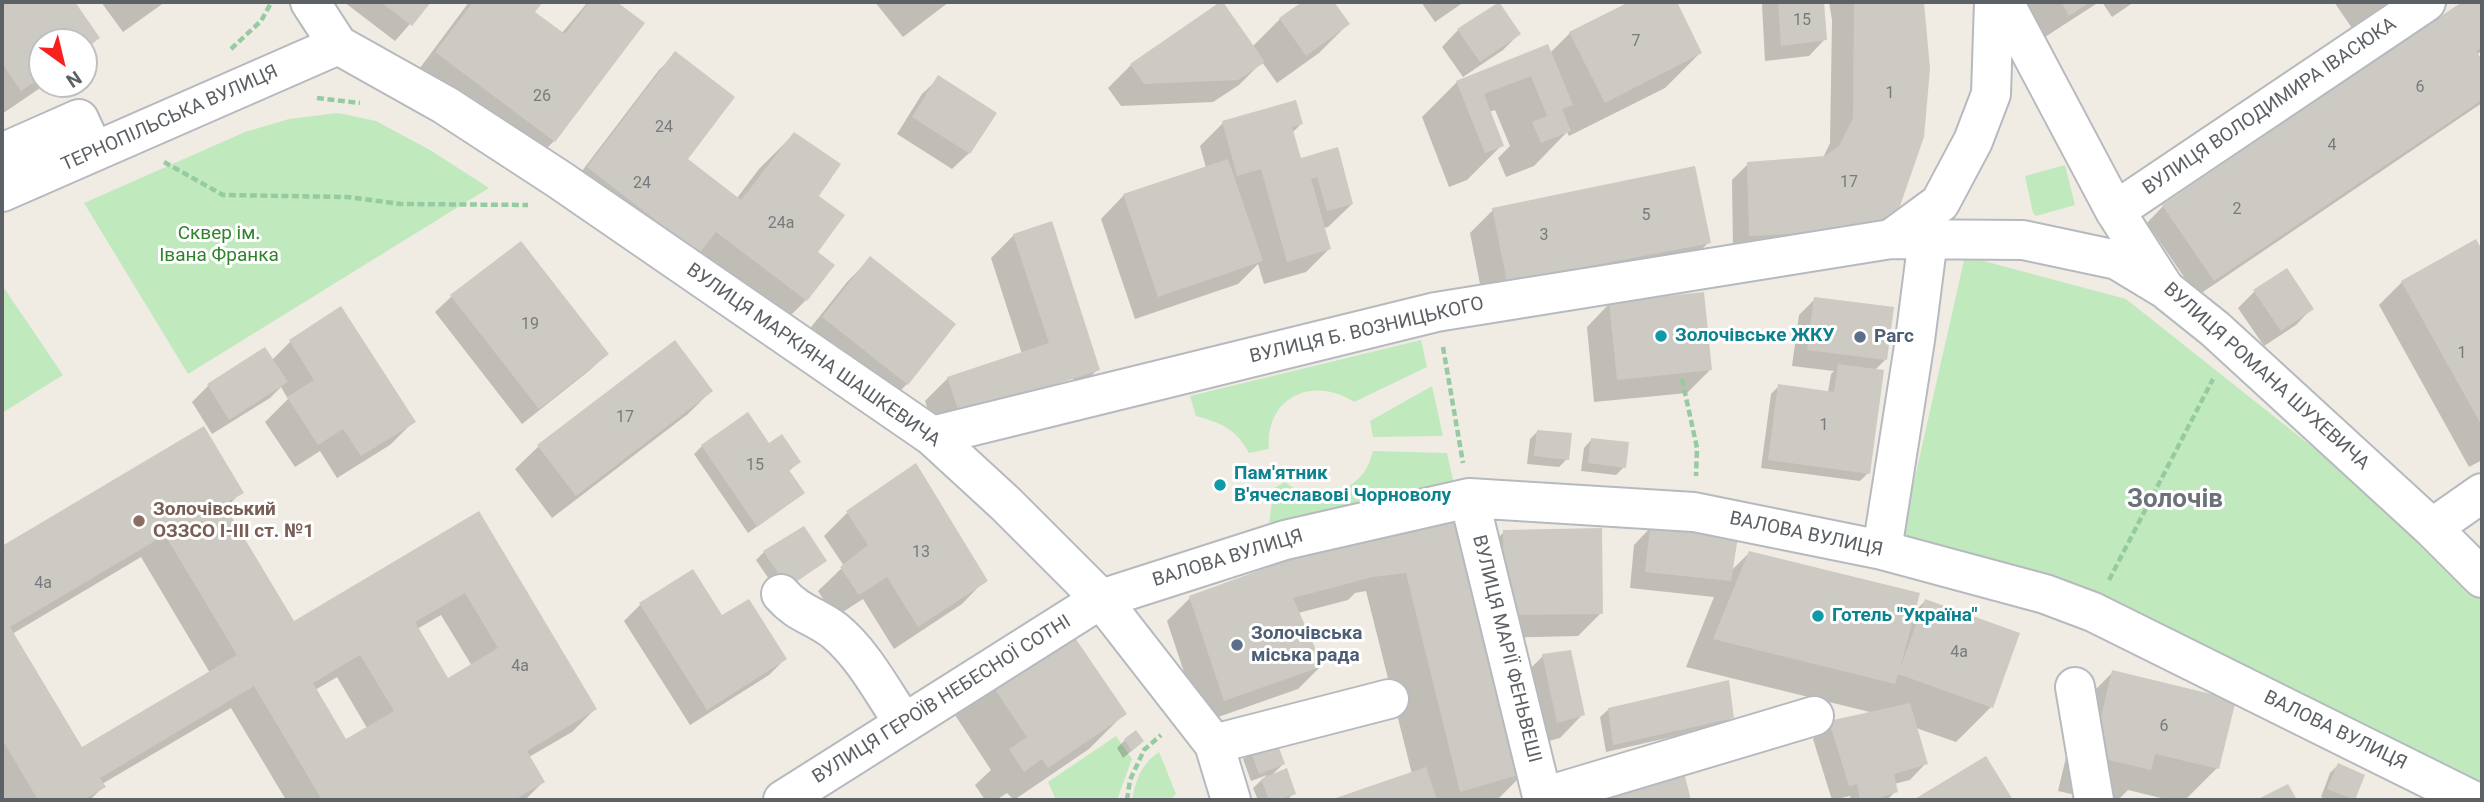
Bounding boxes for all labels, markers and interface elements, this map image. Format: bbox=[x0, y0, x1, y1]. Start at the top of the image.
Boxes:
house number: 15 bbox=[1793, 11, 1811, 31]
street label: ВУЛИЦЯ ВОЛОДИМИРА ІВАСЮКА bbox=[2139, 13, 2401, 201]
north arrow bbox=[28, 28, 98, 98]
house number: 7 bbox=[1632, 32, 1640, 52]
street label: ТЕРНОПІЛЬСЬКА ВУЛИЦЯ bbox=[58, 61, 282, 177]
text: N bbox=[62, 66, 86, 92]
house number: 6 bbox=[2416, 78, 2424, 98]
house number: 1 bbox=[1886, 84, 1894, 104]
house number: 26 bbox=[533, 87, 551, 107]
house number: 24 bbox=[655, 118, 673, 138]
house number: 4 bbox=[2328, 136, 2336, 156]
house number: 17 bbox=[1840, 173, 1858, 193]
house number: 24 bbox=[633, 174, 651, 194]
house number: 2 bbox=[2233, 200, 2241, 220]
house number: 5 bbox=[1642, 206, 1650, 226]
house number: 24а bbox=[768, 214, 794, 234]
park label: Сквер ім. Івана Франка bbox=[159, 223, 279, 267]
house number: 3 bbox=[1540, 226, 1548, 246]
street label: ВУЛИЦЯ МАРКІЯНА ШАШКЕВИЧА bbox=[682, 259, 944, 453]
street label: ВУЛИЦЯ РОМАНА ШУХЕВИЧА bbox=[2158, 278, 2374, 476]
street label: ВУЛИЦЯ Б. ВОЗНИЦЬКОГО bbox=[1248, 293, 1486, 369]
house number: 19 bbox=[521, 315, 539, 335]
place label: Золочівське ЖКУ bbox=[1675, 325, 1834, 347]
place label: Рагс bbox=[1874, 326, 1914, 348]
marker: Золочівське ЖКУ bbox=[1653, 328, 1669, 344]
marker: Рагс bbox=[1852, 329, 1868, 345]
house number: 1 bbox=[2458, 344, 2466, 364]
house number: 17 bbox=[616, 408, 634, 428]
house number: 1 bbox=[1820, 416, 1828, 436]
house number: 15 bbox=[746, 456, 764, 476]
place label: Пам'ятник В'ячеславові Чорноволу bbox=[1234, 463, 1451, 507]
marker: Пам'ятник В'ячеславові Чорноволу bbox=[1212, 477, 1228, 493]
district label: Золочів bbox=[2127, 484, 2223, 516]
place label: Золочівський ОЗЗСО І-ІІІ ст. №1 bbox=[153, 499, 314, 543]
street label: ВАЛОВА ВУЛИЦЯ bbox=[1727, 508, 1885, 562]
marker: Золочівський ОЗЗСО І-ІІІ ст. №1 bbox=[131, 513, 147, 529]
street label: ВАЛОВА ВУЛИЦЯ bbox=[1150, 525, 1306, 593]
street label: ВУЛИЦЯ МАРІЇ ФЕНЬВЕШІ bbox=[1467, 533, 1545, 765]
house number: 13 bbox=[912, 543, 930, 563]
house number: 4а bbox=[34, 574, 52, 594]
place label: Готель "Україна" bbox=[1832, 605, 1978, 627]
marker: Готель "Україна" bbox=[1810, 608, 1826, 624]
street label: ВУЛИЦЯ ГЕРОЇВ НЕБЕСНОЇ СОТНІ bbox=[809, 611, 1075, 789]
place label: Золочівська міська рада bbox=[1251, 623, 1362, 667]
marker: Золочівська міська рада bbox=[1229, 637, 1245, 653]
house number: 4а bbox=[1950, 643, 1968, 663]
house number: 4а bbox=[511, 657, 529, 677]
street label: ВАЛОВА ВУЛИЦЯ bbox=[2260, 687, 2410, 775]
house number: 6 bbox=[2160, 717, 2168, 737]

